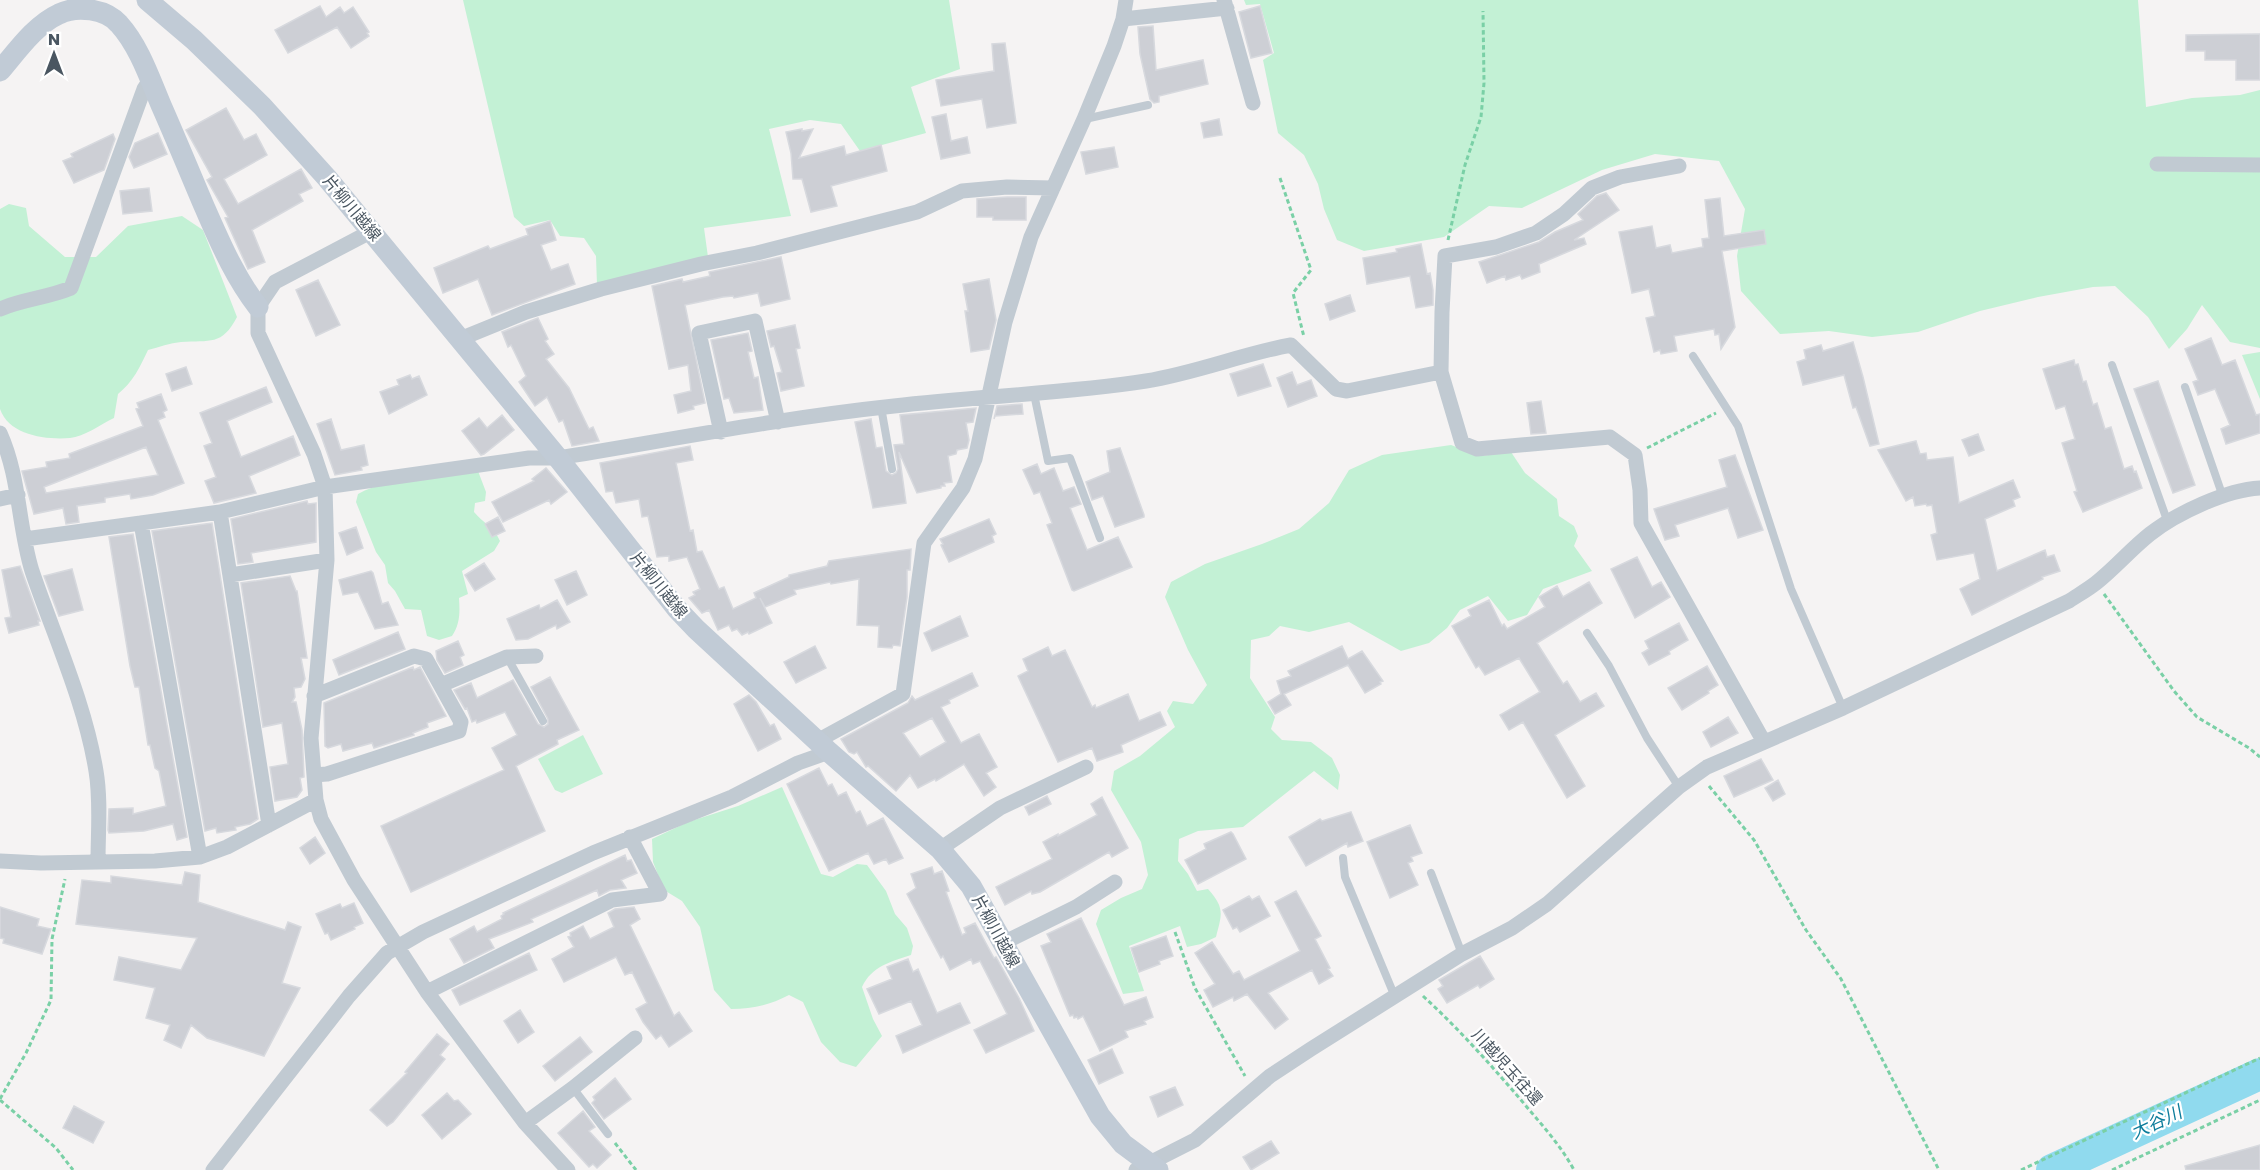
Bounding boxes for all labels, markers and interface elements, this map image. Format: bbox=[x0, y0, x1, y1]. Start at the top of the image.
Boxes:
north arrow bbox=[24, 24, 84, 84]
text: N bbox=[48, 28, 60, 51]
street label: 片柳川越線 bbox=[317, 170, 387, 246]
street label: 片柳川越線 bbox=[625, 547, 693, 623]
street label: 片柳川越線 bbox=[967, 890, 1025, 972]
street label: 川越児玉往還 bbox=[1466, 1024, 1548, 1110]
water label: 大谷川 bbox=[2126, 1098, 2188, 1145]

